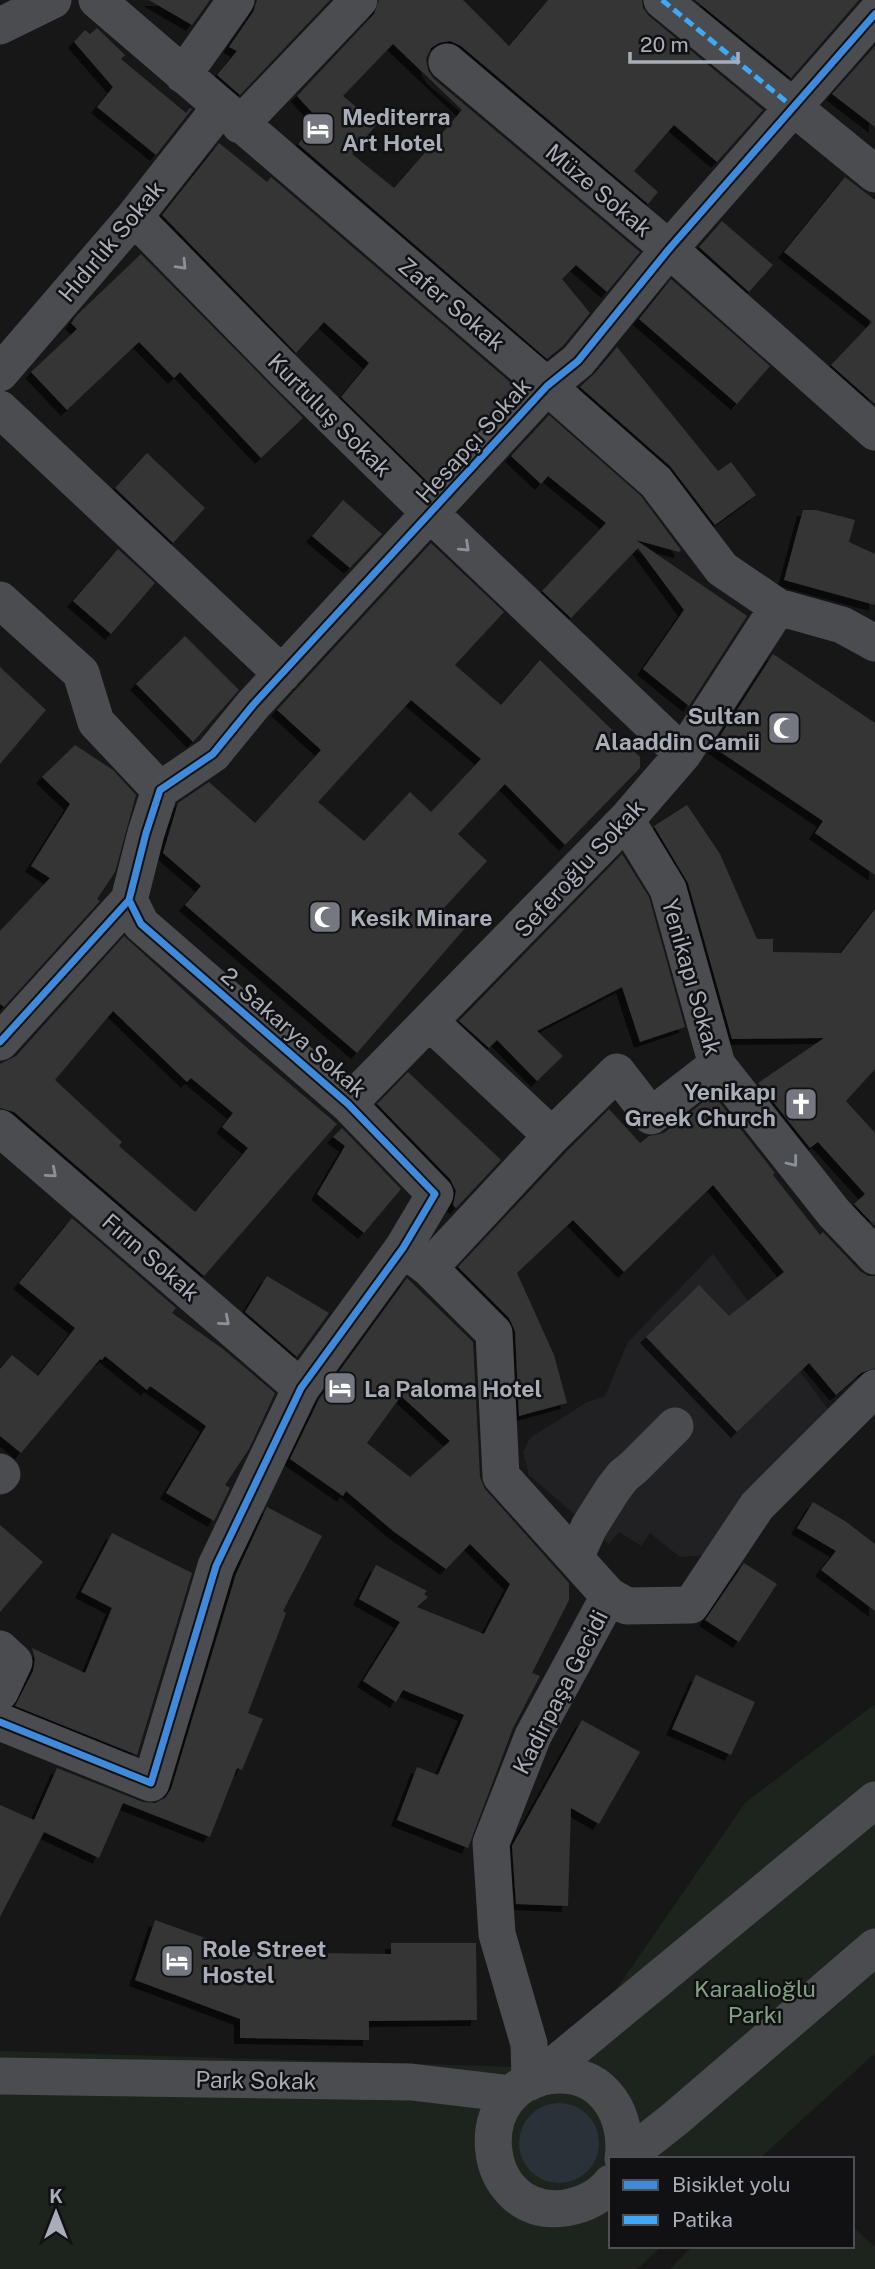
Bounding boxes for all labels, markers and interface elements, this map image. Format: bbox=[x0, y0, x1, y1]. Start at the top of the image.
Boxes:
scale bar bbox=[630, 21, 738, 65]
text: 20 m bbox=[640, 32, 689, 57]
place label: Mediterra Art Hotel bbox=[342, 103, 450, 156]
hotel icon: Mediterra Art Hotel bbox=[299, 110, 337, 148]
street label: Müze Sokak bbox=[541, 138, 657, 242]
street label: Hıdırlık Sokak bbox=[53, 175, 169, 307]
street label: Zafer Sokak bbox=[393, 252, 511, 356]
one-way arrow bbox=[173, 257, 186, 270]
street label: Kurtuluş Sokak bbox=[263, 348, 397, 482]
street label: Hesapçı Sokak bbox=[410, 372, 536, 508]
one-way arrow bbox=[456, 538, 469, 551]
place label: Sultan Alaaddin Camii bbox=[595, 702, 760, 755]
mosque icon: Sultan Alaaddin Camii bbox=[765, 709, 803, 747]
street label: Seferoğlu Sokak bbox=[508, 794, 650, 942]
street label: Yenikapı Sokak bbox=[657, 896, 727, 1058]
mosque icon: Kesik Minare bbox=[306, 898, 344, 936]
place label: Kesik Minare bbox=[350, 904, 492, 931]
street label: 2. Sakarya Sokak bbox=[216, 961, 372, 1103]
place label: Yenikapı Greek Church bbox=[625, 1078, 776, 1131]
church icon: Yenikapı Greek Church bbox=[782, 1085, 820, 1123]
one-way arrow bbox=[785, 1154, 798, 1166]
one-way arrow bbox=[44, 1165, 57, 1177]
street label: Fırın Sokak bbox=[97, 1208, 205, 1306]
one-way arrow bbox=[216, 1313, 229, 1325]
hotel icon: La Paloma Hotel bbox=[321, 1369, 359, 1407]
place label: La Paloma Hotel bbox=[364, 1375, 542, 1402]
street label: Kadirpaşa Gecidi bbox=[507, 1605, 613, 1779]
place label: Role Street Hostel bbox=[202, 1935, 326, 1988]
hotel icon: Role Street Hostel bbox=[158, 1942, 196, 1980]
park label: Karaalioğlu Parkı bbox=[694, 1975, 816, 2028]
street label: Park Sokak bbox=[195, 2065, 317, 2095]
legend bbox=[609, 2157, 854, 2248]
text: Bisiklet yolu bbox=[672, 2172, 791, 2197]
north arrow bbox=[21, 2178, 91, 2248]
text: K bbox=[49, 2185, 63, 2207]
text: Patika bbox=[672, 2207, 733, 2232]

